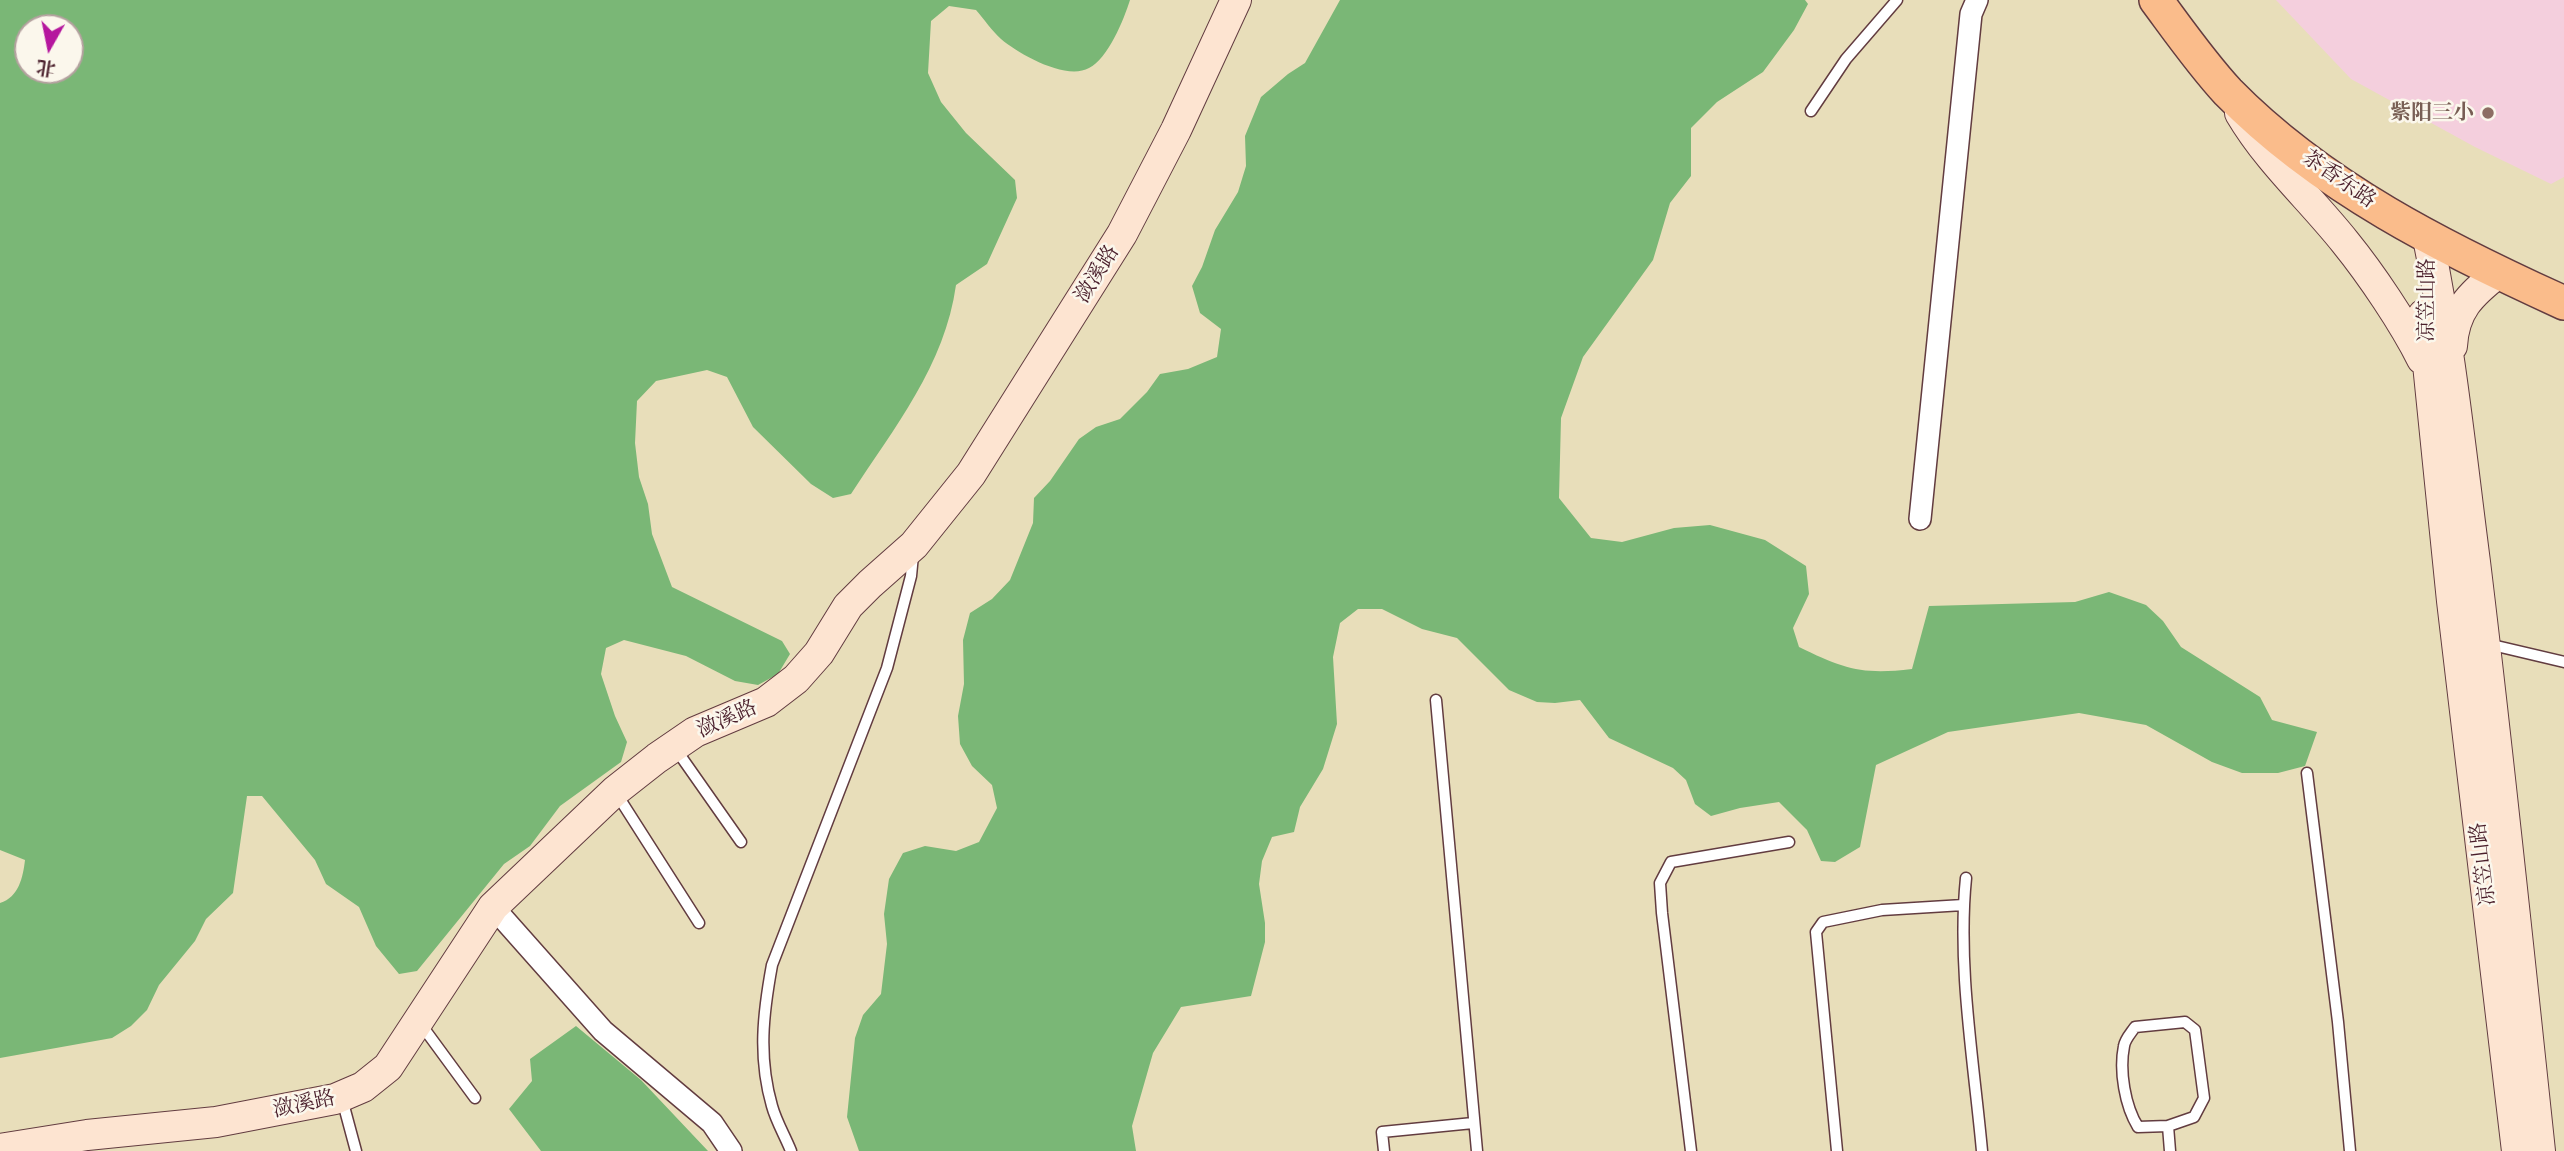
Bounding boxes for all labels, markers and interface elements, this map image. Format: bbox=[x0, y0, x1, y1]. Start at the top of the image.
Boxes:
north arrow bbox=[14, 14, 84, 84]
text: 北 bbox=[35, 55, 57, 81]
place label: 紫阳三小 bbox=[2390, 100, 2474, 126]
marker: 紫阳三小 bbox=[2480, 105, 2496, 121]
street label: 茶香东路 bbox=[2297, 145, 2381, 213]
street label: 潋溪路 bbox=[1070, 241, 1124, 307]
street label: 凉笠山路 bbox=[2414, 258, 2440, 342]
street label: 潋溪路 bbox=[693, 695, 761, 743]
street label: 凉笠山路 bbox=[2465, 821, 2501, 907]
street label: 潋溪路 bbox=[271, 1085, 337, 1123]

